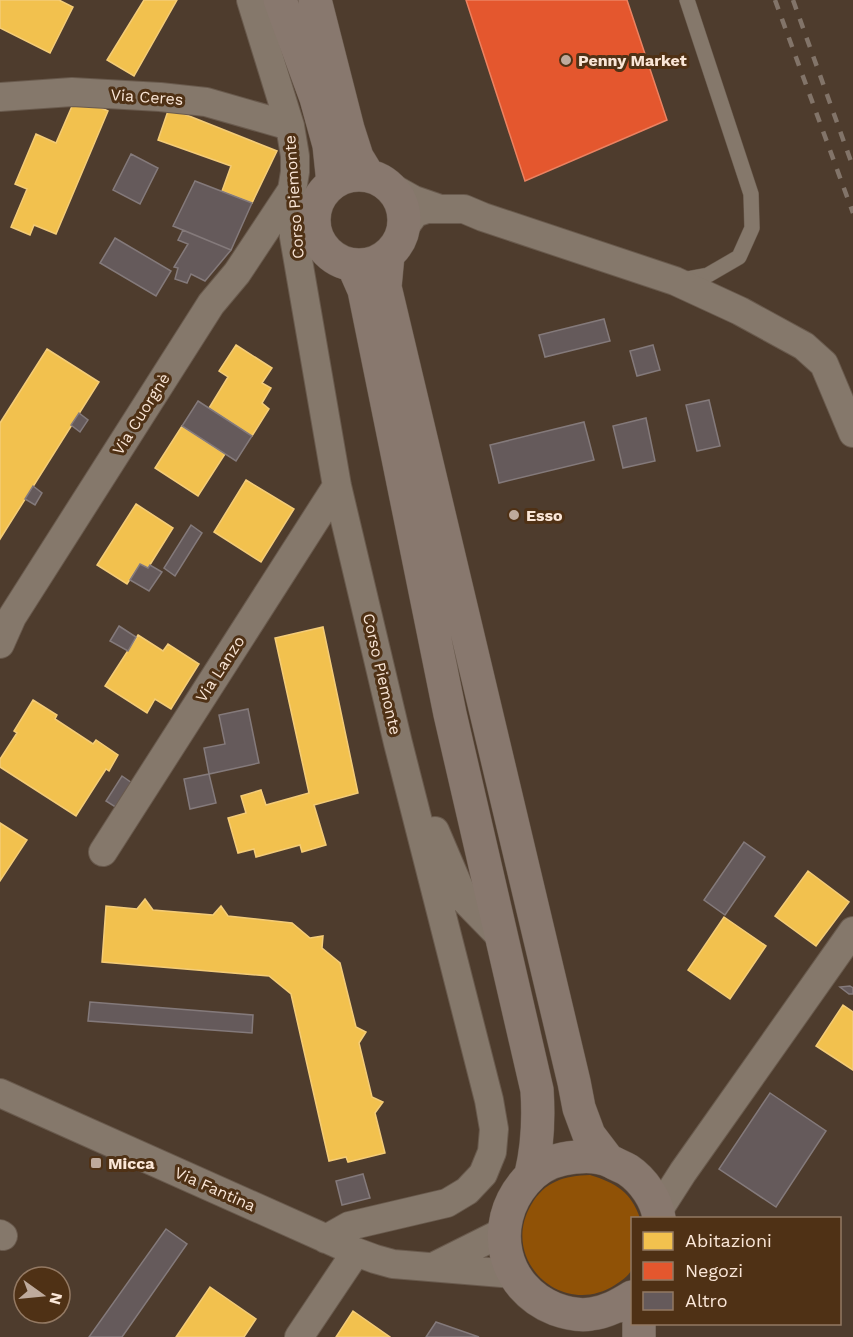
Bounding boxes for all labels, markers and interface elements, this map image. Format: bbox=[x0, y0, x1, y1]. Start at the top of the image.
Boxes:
place label: Penny Market bbox=[578, 51, 687, 70]
marker: Penny Market bbox=[559, 53, 573, 67]
street label: Via Ceres bbox=[110, 85, 184, 109]
street label: Corso Piemonte bbox=[280, 134, 308, 260]
street label: Via Cuorgnè bbox=[108, 370, 174, 458]
place label: Esso bbox=[526, 506, 563, 525]
marker: Esso bbox=[507, 508, 521, 522]
street label: Corso Piemonte bbox=[359, 611, 405, 737]
street label: Via Lanzo bbox=[192, 632, 248, 706]
place label: Micca bbox=[108, 1154, 155, 1173]
marker: Micca bbox=[89, 1156, 103, 1170]
street label: Via Fantina bbox=[172, 1163, 258, 1215]
legend bbox=[631, 1217, 841, 1325]
text: Abitazioni bbox=[685, 1230, 772, 1251]
text: Negozi bbox=[685, 1260, 743, 1281]
north arrow bbox=[12, 1265, 72, 1325]
text: Altro bbox=[685, 1290, 727, 1311]
text: N bbox=[45, 1291, 67, 1307]

